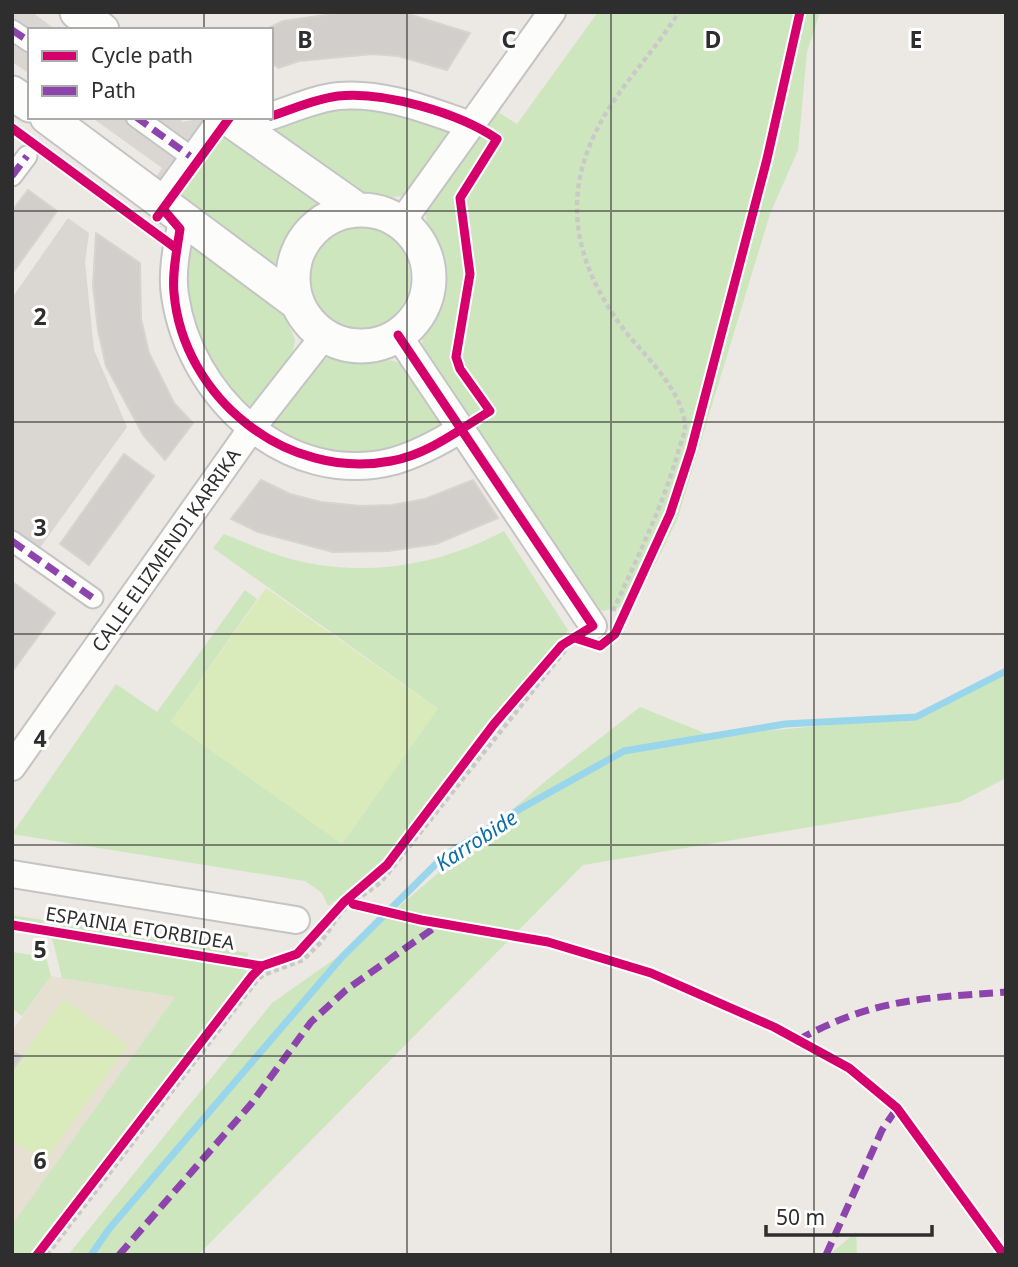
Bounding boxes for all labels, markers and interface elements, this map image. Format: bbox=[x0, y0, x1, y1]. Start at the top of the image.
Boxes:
text: B bbox=[297, 23, 313, 55]
text: C bbox=[502, 23, 517, 55]
text: D bbox=[705, 23, 721, 55]
text: E bbox=[910, 23, 922, 55]
legend bbox=[28, 28, 273, 119]
text: Cycle path bbox=[91, 41, 193, 69]
text: Path bbox=[91, 76, 136, 104]
text: 2 bbox=[33, 300, 47, 332]
street label: CALLE ELIZMENDI KARRIKA bbox=[86, 442, 247, 657]
text: 3 bbox=[33, 511, 47, 543]
text: 4 bbox=[33, 722, 47, 754]
water label: Karrobide bbox=[430, 803, 522, 877]
street label: ESPAINIA ETORBIDEA bbox=[44, 900, 237, 956]
text: 5 bbox=[33, 933, 47, 965]
text: 6 bbox=[33, 1144, 47, 1176]
scale bar bbox=[766, 1194, 932, 1238]
text: 50 m bbox=[776, 1203, 825, 1231]

